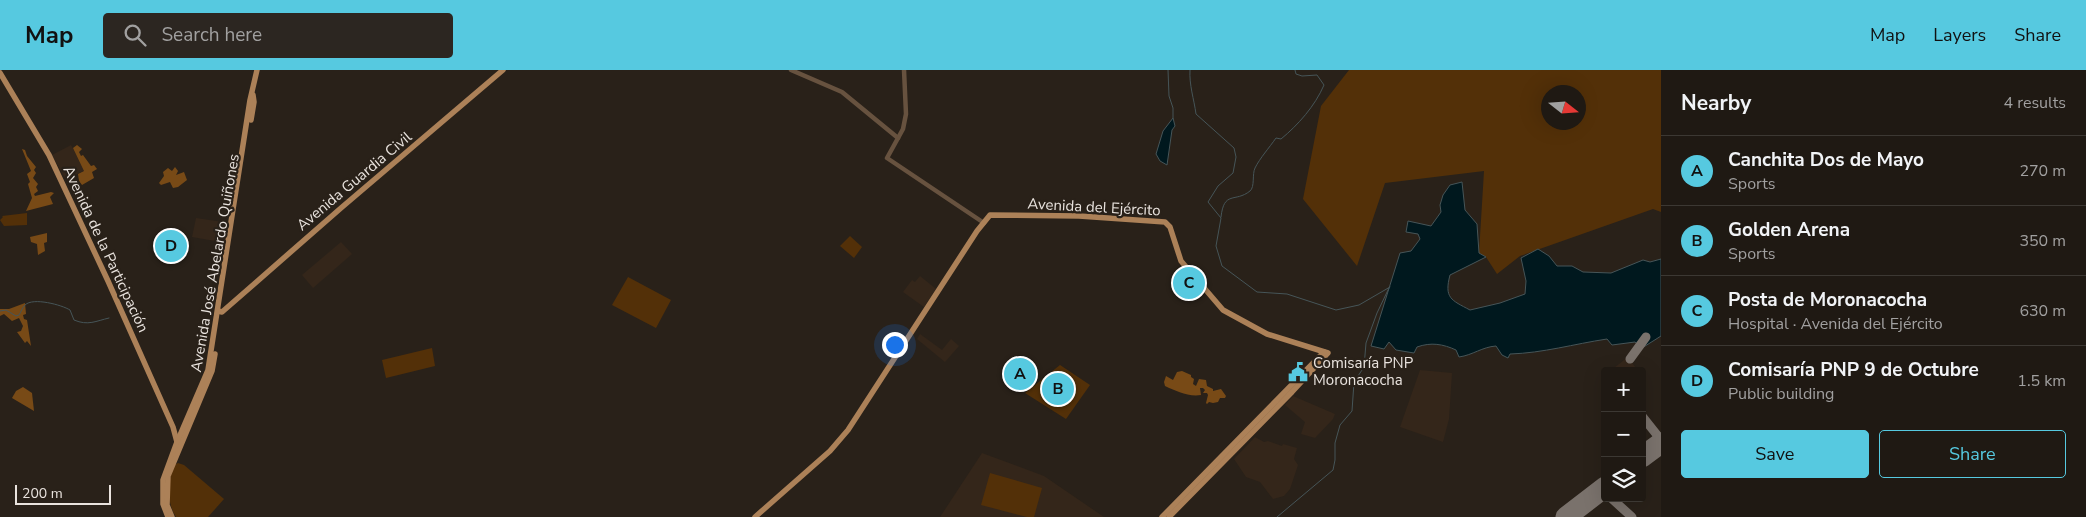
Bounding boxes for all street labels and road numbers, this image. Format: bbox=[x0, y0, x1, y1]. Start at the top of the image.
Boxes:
street label: Avenida Guardia Civil bbox=[292, 127, 416, 235]
street label: Avenida José Abelardo Quiñones bbox=[186, 152, 244, 374]
street label: Avenida de la Participación bbox=[59, 163, 153, 335]
street label: Avenida del Ejército bbox=[1027, 194, 1161, 220]

